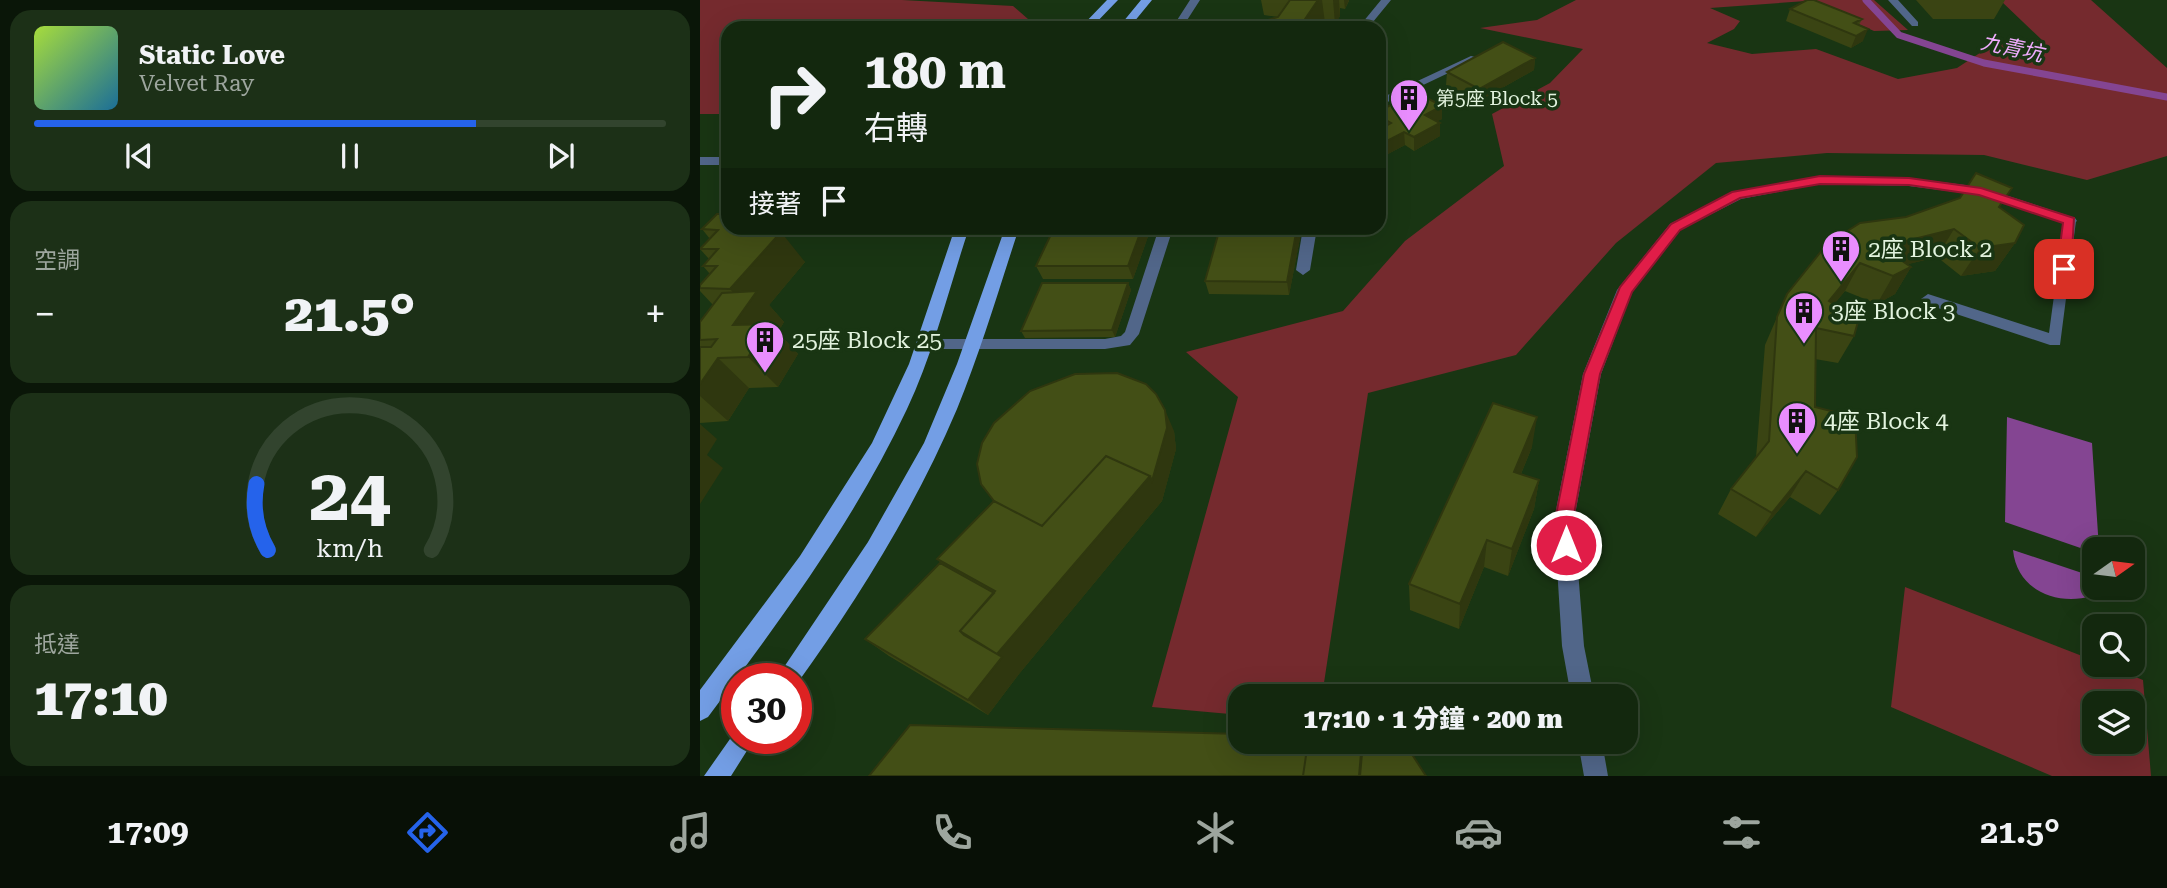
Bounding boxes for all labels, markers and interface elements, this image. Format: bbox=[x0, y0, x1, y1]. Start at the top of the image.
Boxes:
water label: 九青坑 bbox=[1979, 30, 2048, 67]
text: Static Love bbox=[139, 40, 285, 70]
text: 180 m bbox=[864, 43, 1006, 100]
icon: right bbox=[749, 49, 840, 140]
text: Velvet Ray bbox=[139, 70, 254, 97]
building icon: 第5座 Block 5 bbox=[1388, 77, 1430, 132]
place label: 第5座 Block 5 bbox=[1436, 87, 1558, 110]
text: 右轉 bbox=[864, 109, 928, 147]
icon: previous bbox=[120, 137, 158, 175]
icon: pause bbox=[331, 137, 369, 175]
icon: next bbox=[542, 137, 580, 175]
icon: arrive bbox=[815, 182, 853, 220]
text: 接著 bbox=[749, 189, 801, 219]
building icon: 2座 Block 2 bbox=[1820, 228, 1862, 283]
place label: 2座 Block 2 bbox=[1868, 236, 1992, 263]
pin bbox=[2034, 239, 2094, 299]
text: 空調 bbox=[34, 247, 80, 274]
icon: arrive bbox=[2045, 250, 2083, 288]
text: 21.5° bbox=[285, 283, 415, 344]
building icon: 3座 Block 3 bbox=[1783, 290, 1825, 345]
text: − bbox=[34, 292, 55, 336]
text: + bbox=[645, 292, 666, 336]
place label: 3座 Block 3 bbox=[1831, 298, 1955, 325]
building icon: 25座 Block 25 bbox=[744, 319, 786, 374]
place label: 25座 Block 25 bbox=[792, 327, 942, 354]
building icon: 4座 Block 4 bbox=[1776, 400, 1818, 455]
place label: 4座 Block 4 bbox=[1824, 408, 1949, 435]
text: 24 bbox=[309, 453, 391, 538]
position arrow bbox=[1529, 508, 1603, 582]
text: km/h bbox=[317, 533, 383, 562]
north arrow bbox=[2082, 537, 2146, 600]
map controls bbox=[2082, 537, 2145, 754]
button: search bbox=[2082, 614, 2145, 677]
text: 抵達 bbox=[34, 631, 80, 658]
speed limit sign: 30 bbox=[721, 663, 812, 754]
text: 17:10 bbox=[34, 667, 168, 728]
button: layers bbox=[2082, 691, 2145, 754]
text: 17:10 · 1 分鐘 · 200 m bbox=[1303, 704, 1563, 734]
icon: directions bbox=[403, 808, 452, 857]
icon: music bbox=[666, 808, 715, 857]
icon: phone bbox=[928, 808, 977, 857]
icon: climate bbox=[1191, 808, 1240, 857]
icon: car bbox=[1454, 808, 1503, 857]
icon: filters bbox=[1717, 808, 1766, 857]
text: 17:09 bbox=[107, 813, 189, 851]
text: 21.5° bbox=[1980, 813, 2060, 851]

